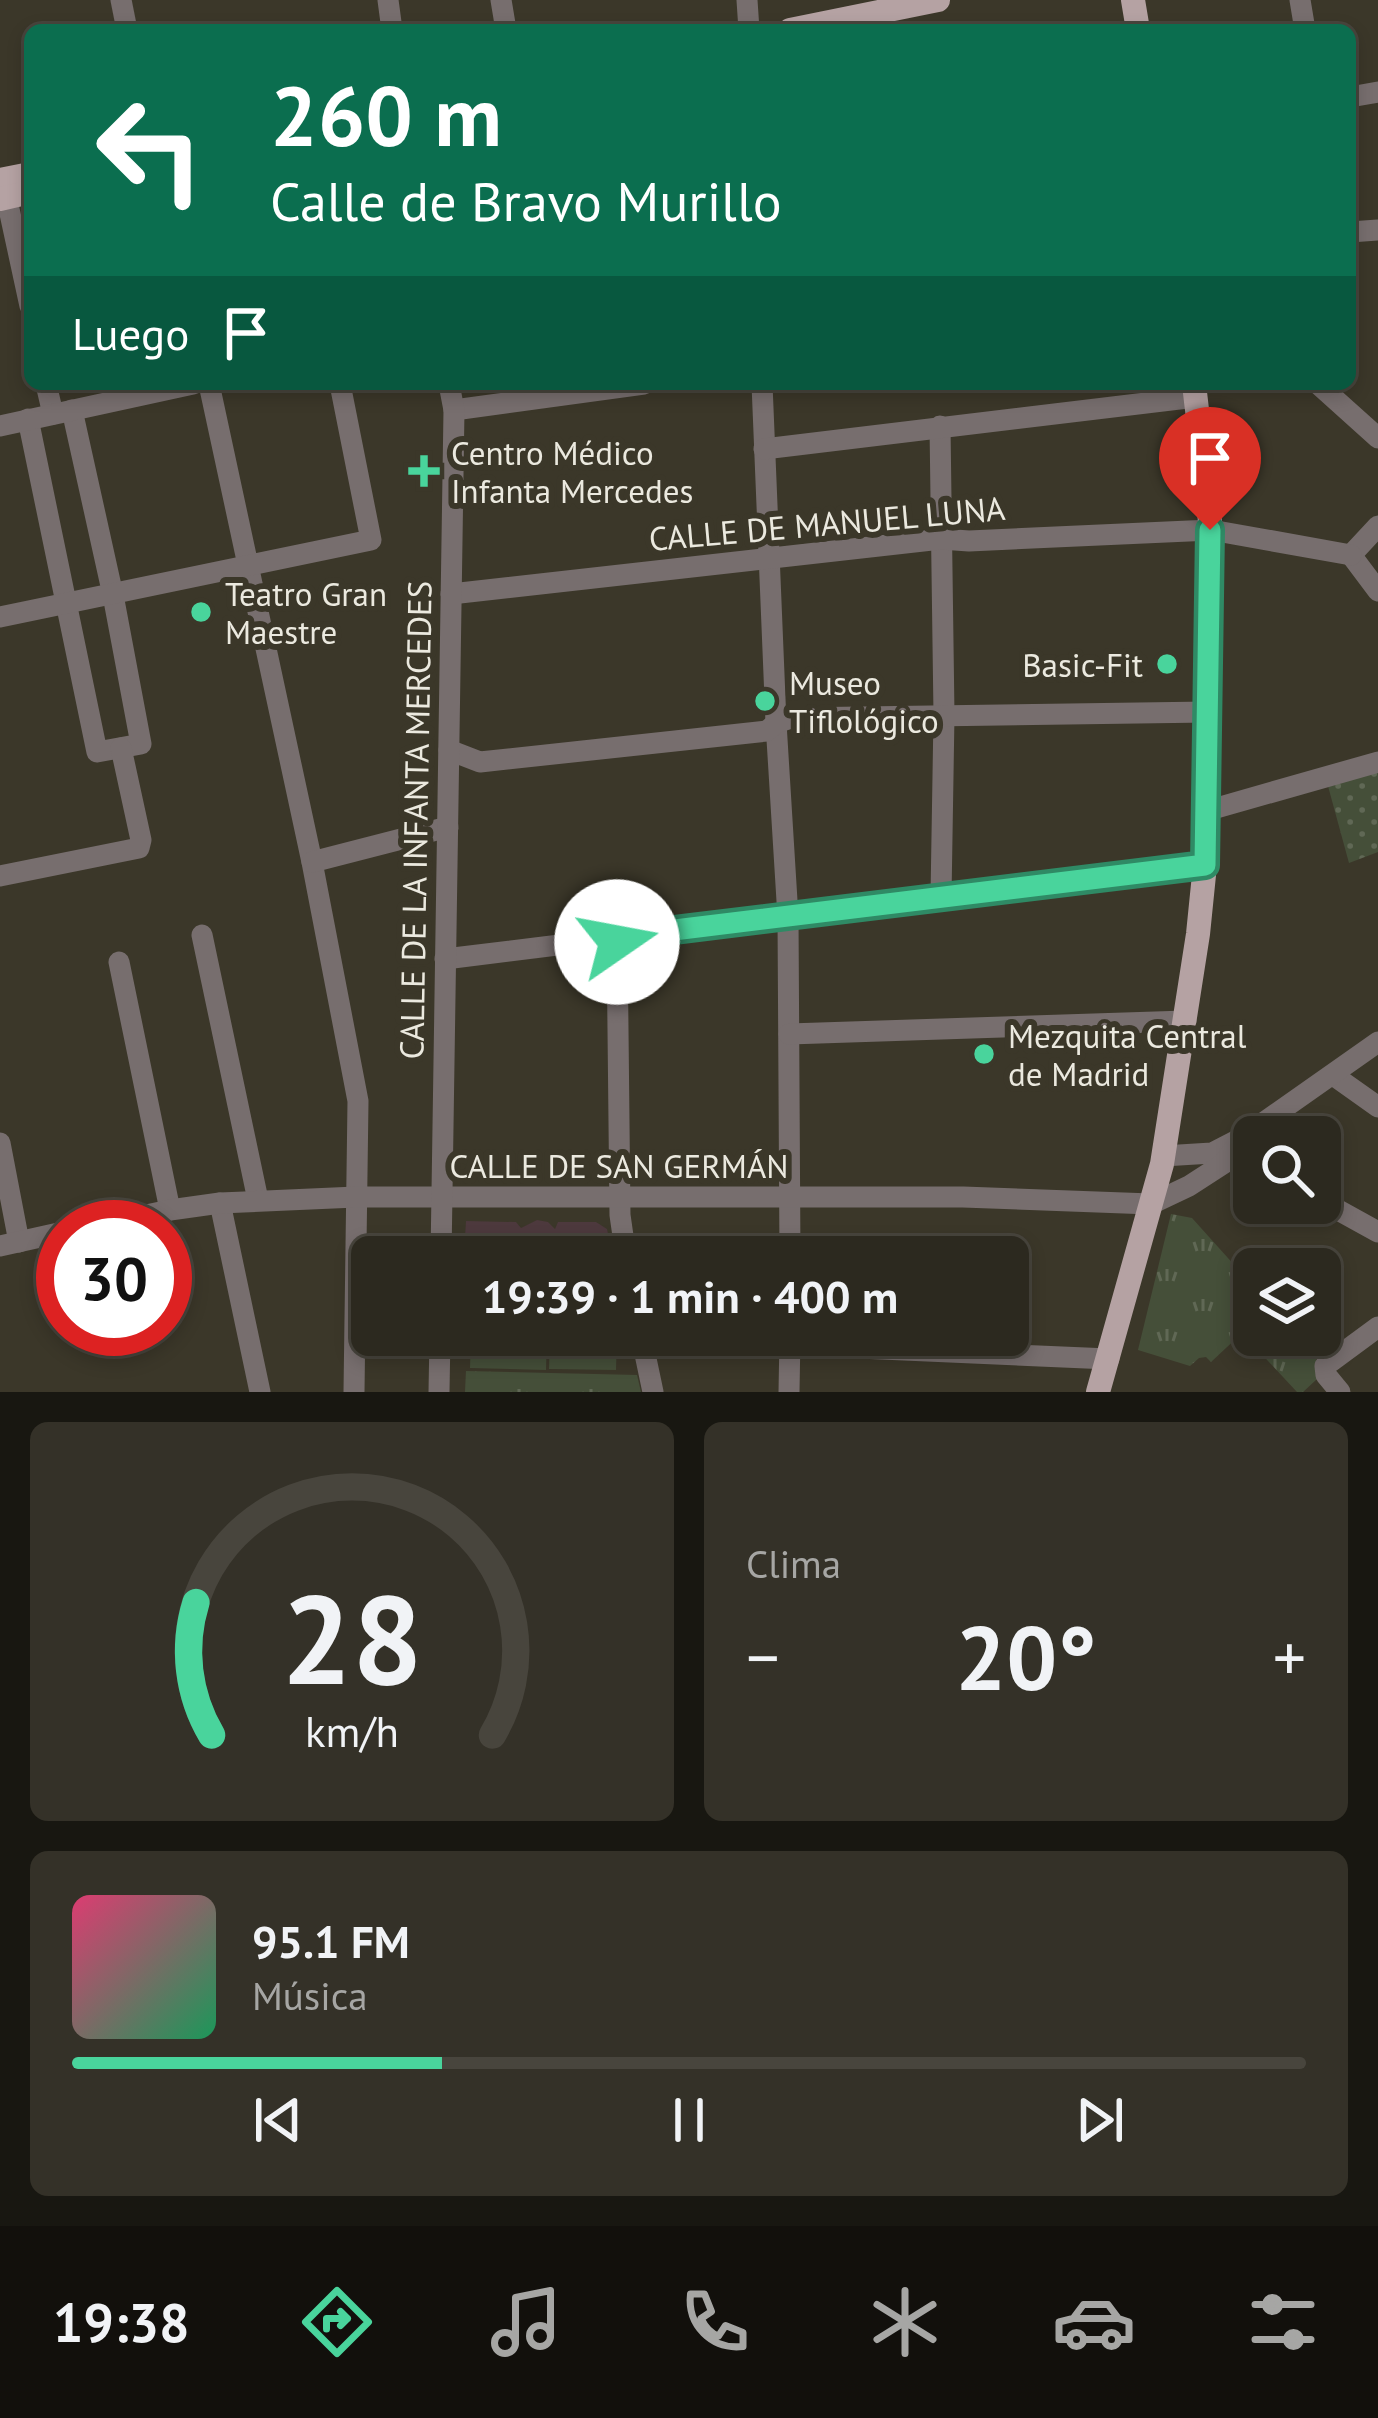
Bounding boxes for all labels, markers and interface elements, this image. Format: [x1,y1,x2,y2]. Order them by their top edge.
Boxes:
text: 260 m [270,60,502,169]
icon: left [72,72,228,228]
text: Calle de Bravo Murillo [270,166,782,236]
icon: arrive [213,300,279,366]
text: Luego [72,304,189,362]
pin [1159,407,1261,530]
icon: arrive [1177,425,1243,491]
place label: Centro Médico Infanta Mercedes [451,431,693,512]
marker: Centro Médico Infanta Mercedes [408,455,440,487]
street label: CALLE DE MANUEL LUNA [647,486,1008,560]
place label: Teatro Gran Maestre [225,572,387,653]
street label: CALLE DE LA INFANTA MERCEDES [389,580,441,1060]
marker: Teatro Gran Maestre [188,599,214,625]
place label: Basic-Fit [1022,643,1143,686]
marker: Basic-Fit [1154,651,1180,677]
place label: Museo Tiflológico [789,661,939,742]
marker: Museo Tiflológico [752,688,778,714]
position arrow [554,879,680,1005]
place label: Mezquita Central de Madrid [1008,1014,1247,1095]
marker: Mezquita Central de Madrid [971,1041,997,1067]
map controls [1233,1116,1341,1356]
button: search [1233,1116,1341,1224]
street label: CALLE DE SAN GERMÁN [450,1144,788,1187]
speed limit sign: 30 [36,1200,192,1356]
button: layers [1233,1248,1341,1356]
text: 19:39 · 1 min · 400 m [482,1267,898,1325]
text: Clima [746,1538,841,1589]
text: 28 [281,1557,423,1718]
text: 20° [955,1598,1097,1715]
text: − [746,1614,779,1699]
text: + [1273,1614,1306,1699]
text: km/h [305,1702,399,1758]
text: 95.1 FM [252,1912,410,1970]
text: Música [252,1970,368,2021]
icon: previous [245,2087,311,2153]
icon: pause [656,2087,722,2153]
icon: next [1067,2087,1133,2153]
icon: directions [295,2280,379,2364]
icon: music [484,2280,568,2364]
icon: phone [673,2280,757,2364]
icon: climate [863,2280,947,2364]
icon: car [1052,2280,1136,2364]
icon: filters [1241,2280,1325,2364]
text: 19:38 [53,2287,190,2357]

